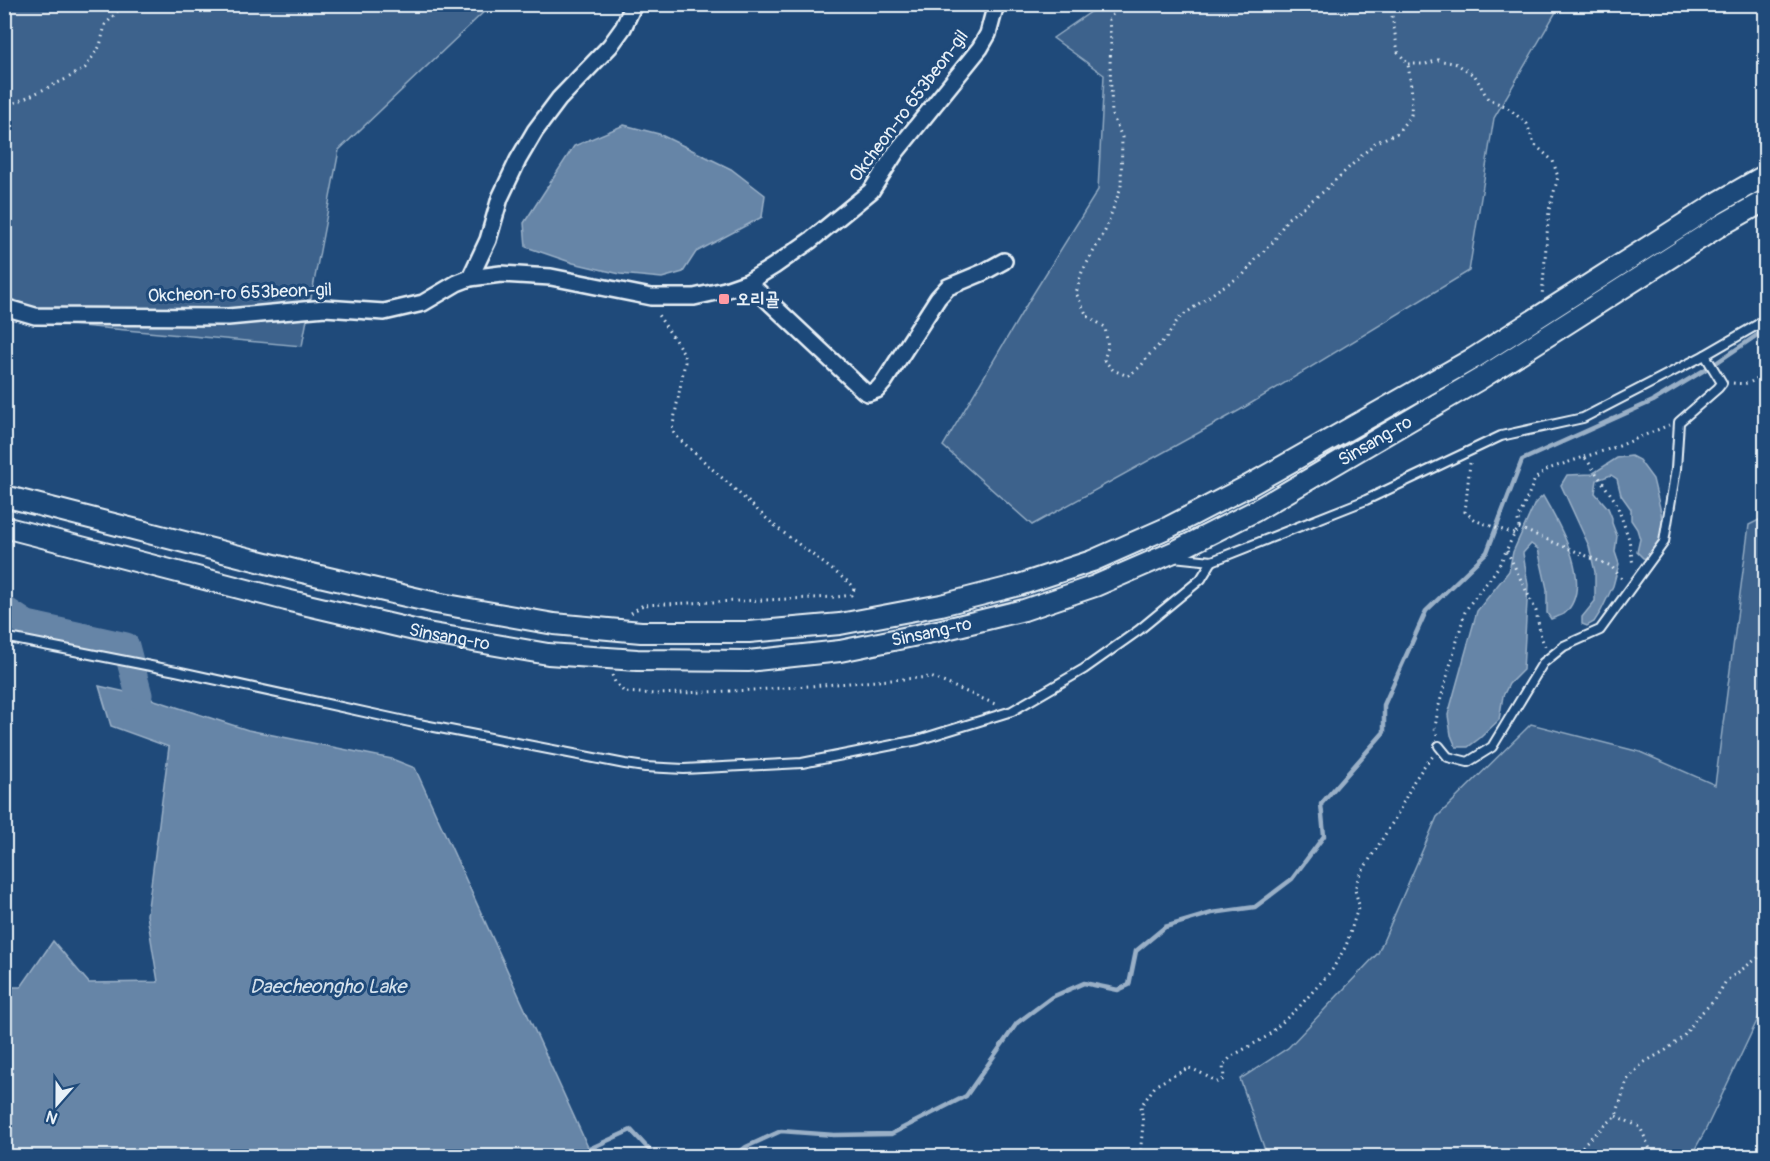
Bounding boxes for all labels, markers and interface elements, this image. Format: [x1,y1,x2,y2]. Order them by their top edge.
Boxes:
street label: Okcheon-ro 653beon-gil [844,26,974,186]
street label: Okcheon-ro 653beon-gil [148,278,332,308]
place label: 오리골 [736,288,780,311]
marker: 오리골 [717,292,731,306]
street label: Sinsang-ro [1334,410,1416,471]
street label: Sinsang-ro [889,612,974,652]
street label: Sinsang-ro [407,618,492,655]
water label: Daecheongho Lake [250,974,408,999]
north arrow [27,1074,87,1134]
text: N [43,1106,61,1128]

